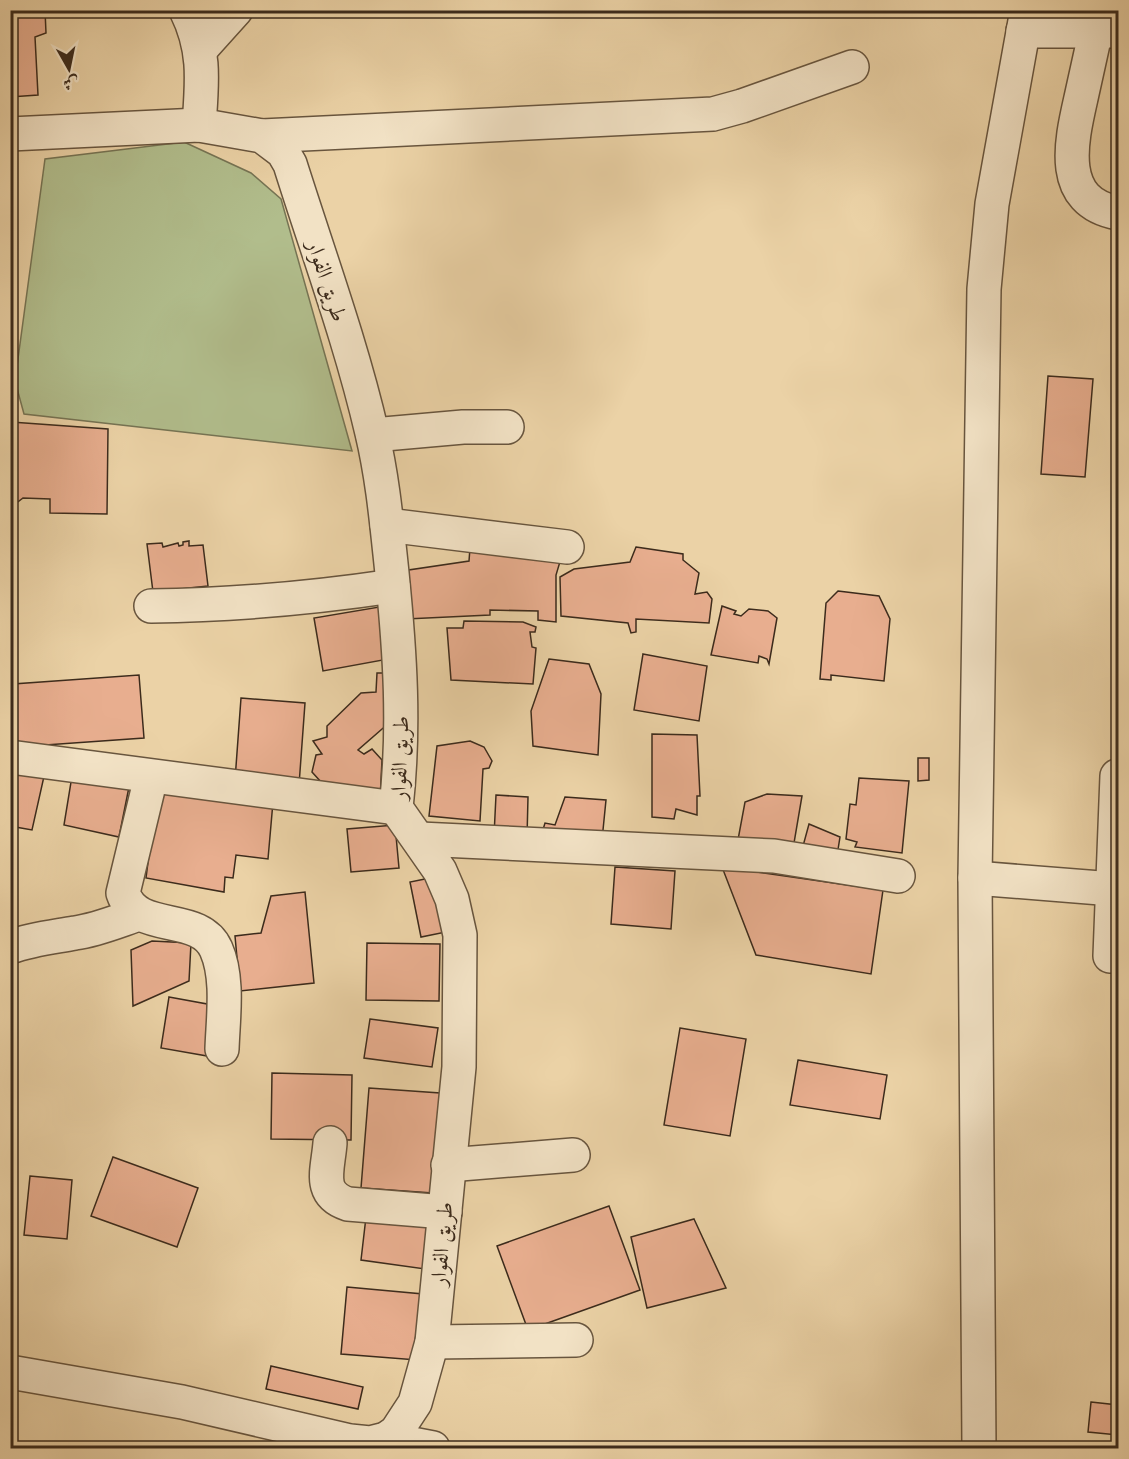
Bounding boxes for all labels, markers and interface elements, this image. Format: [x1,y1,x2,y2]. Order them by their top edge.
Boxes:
north arrow [39,39,99,99]
text: ش [62,71,81,95]
street label: طريق الفوار [299,234,354,326]
street label: طريق الفوار [383,715,416,803]
street label: طريق الفوار [423,1201,461,1289]

